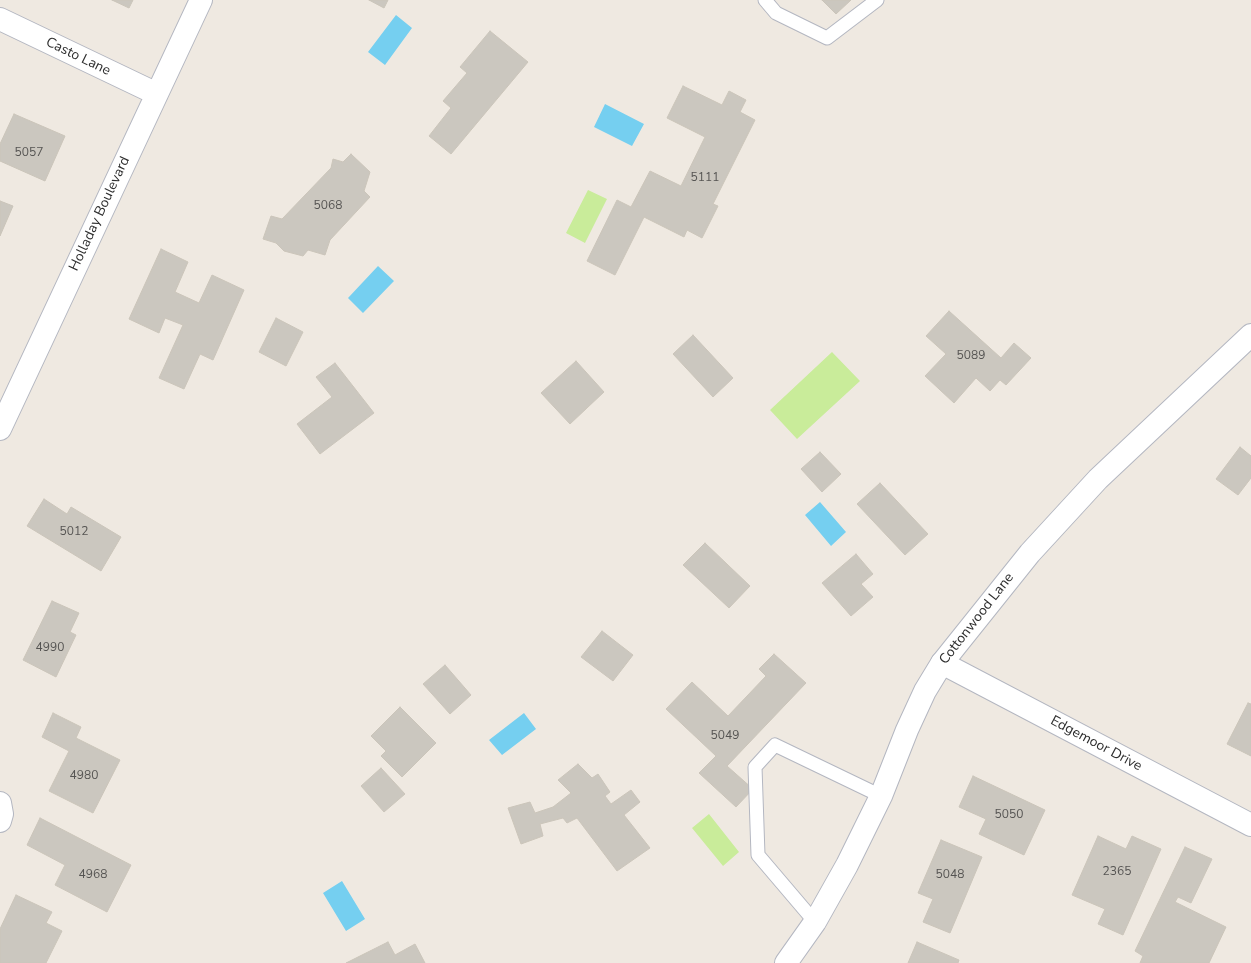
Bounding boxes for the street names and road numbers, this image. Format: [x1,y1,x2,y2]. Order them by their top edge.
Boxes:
street label: Casto Lane [43,34,113,80]
street label: Holladay Boulevard [66,154,134,274]
street label: Cottonwood Lane [936,570,1018,668]
street label: Edgemoor Drive [1047,713,1145,775]

